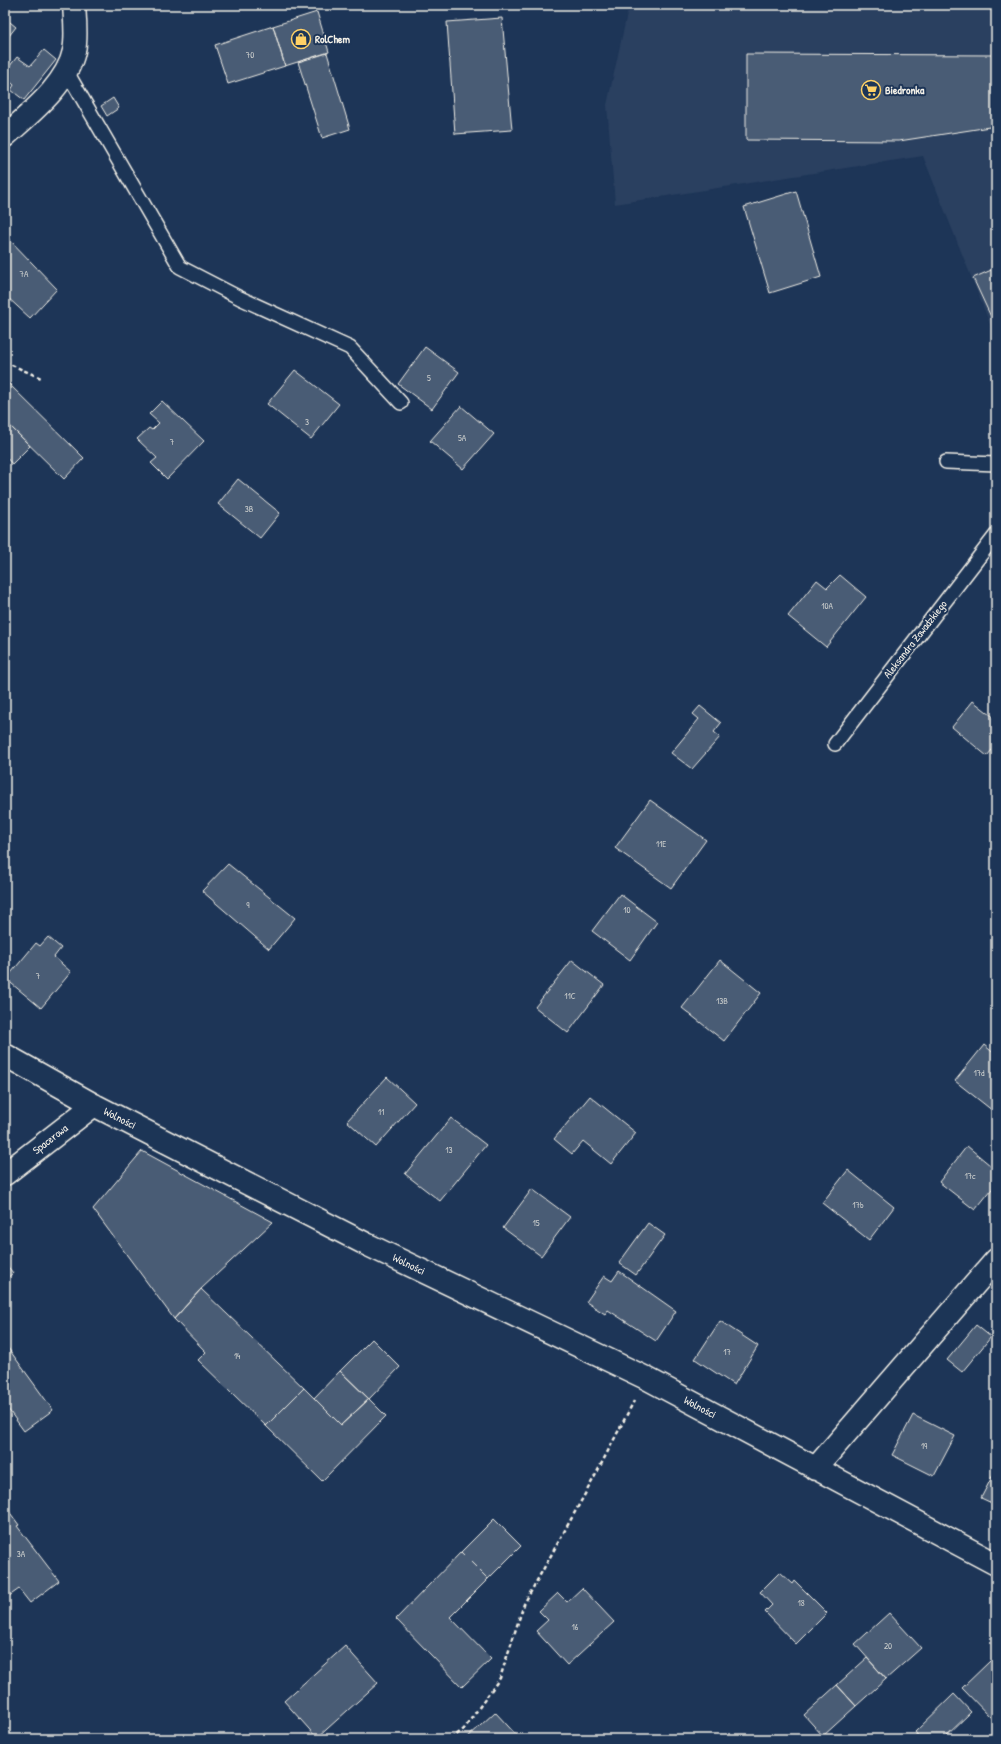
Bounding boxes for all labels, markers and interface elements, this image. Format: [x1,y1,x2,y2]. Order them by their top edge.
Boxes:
shop icon: RolChem [290,28,312,50]
place label: RolChem [315,32,350,46]
house number: 70 [246,49,254,61]
supermarket icon: Biedronka [860,79,882,101]
place label: Biedronka [885,83,925,97]
house number: 7A [20,268,29,280]
house number: 5 [427,372,431,384]
house number: 3 [305,416,309,428]
house number: 5A [458,432,467,444]
house number: 7 [170,436,175,448]
house number: 3B [245,503,254,515]
street label: Aleksandra Zawadzkiego [880,597,950,681]
house number: 10A [821,600,833,612]
house number: 11E [656,838,666,850]
house number: 9 [246,899,250,911]
house number: 10 [623,904,631,916]
house number: 7 [36,970,41,982]
house number: 11C [564,990,576,1002]
house number: 13B [716,995,728,1007]
house number: 17d [973,1067,985,1079]
street label: Wolności [101,1104,139,1132]
house number: 11 [378,1106,384,1118]
street label: Spacerowa [30,1121,71,1157]
house number: 13 [445,1144,453,1156]
house number: 17c [964,1170,976,1182]
house number: 17b [852,1199,864,1211]
house number: 15 [532,1217,540,1229]
street label: Wolności [390,1250,428,1278]
house number: 17 [723,1346,731,1358]
house number: 14 [234,1350,241,1362]
street label: Wolności [681,1393,719,1421]
house number: 19 [921,1440,928,1452]
house number: 3A [17,1548,26,1560]
house number: 18 [797,1597,805,1609]
house number: 16 [572,1621,579,1633]
house number: 20 [884,1640,892,1652]

